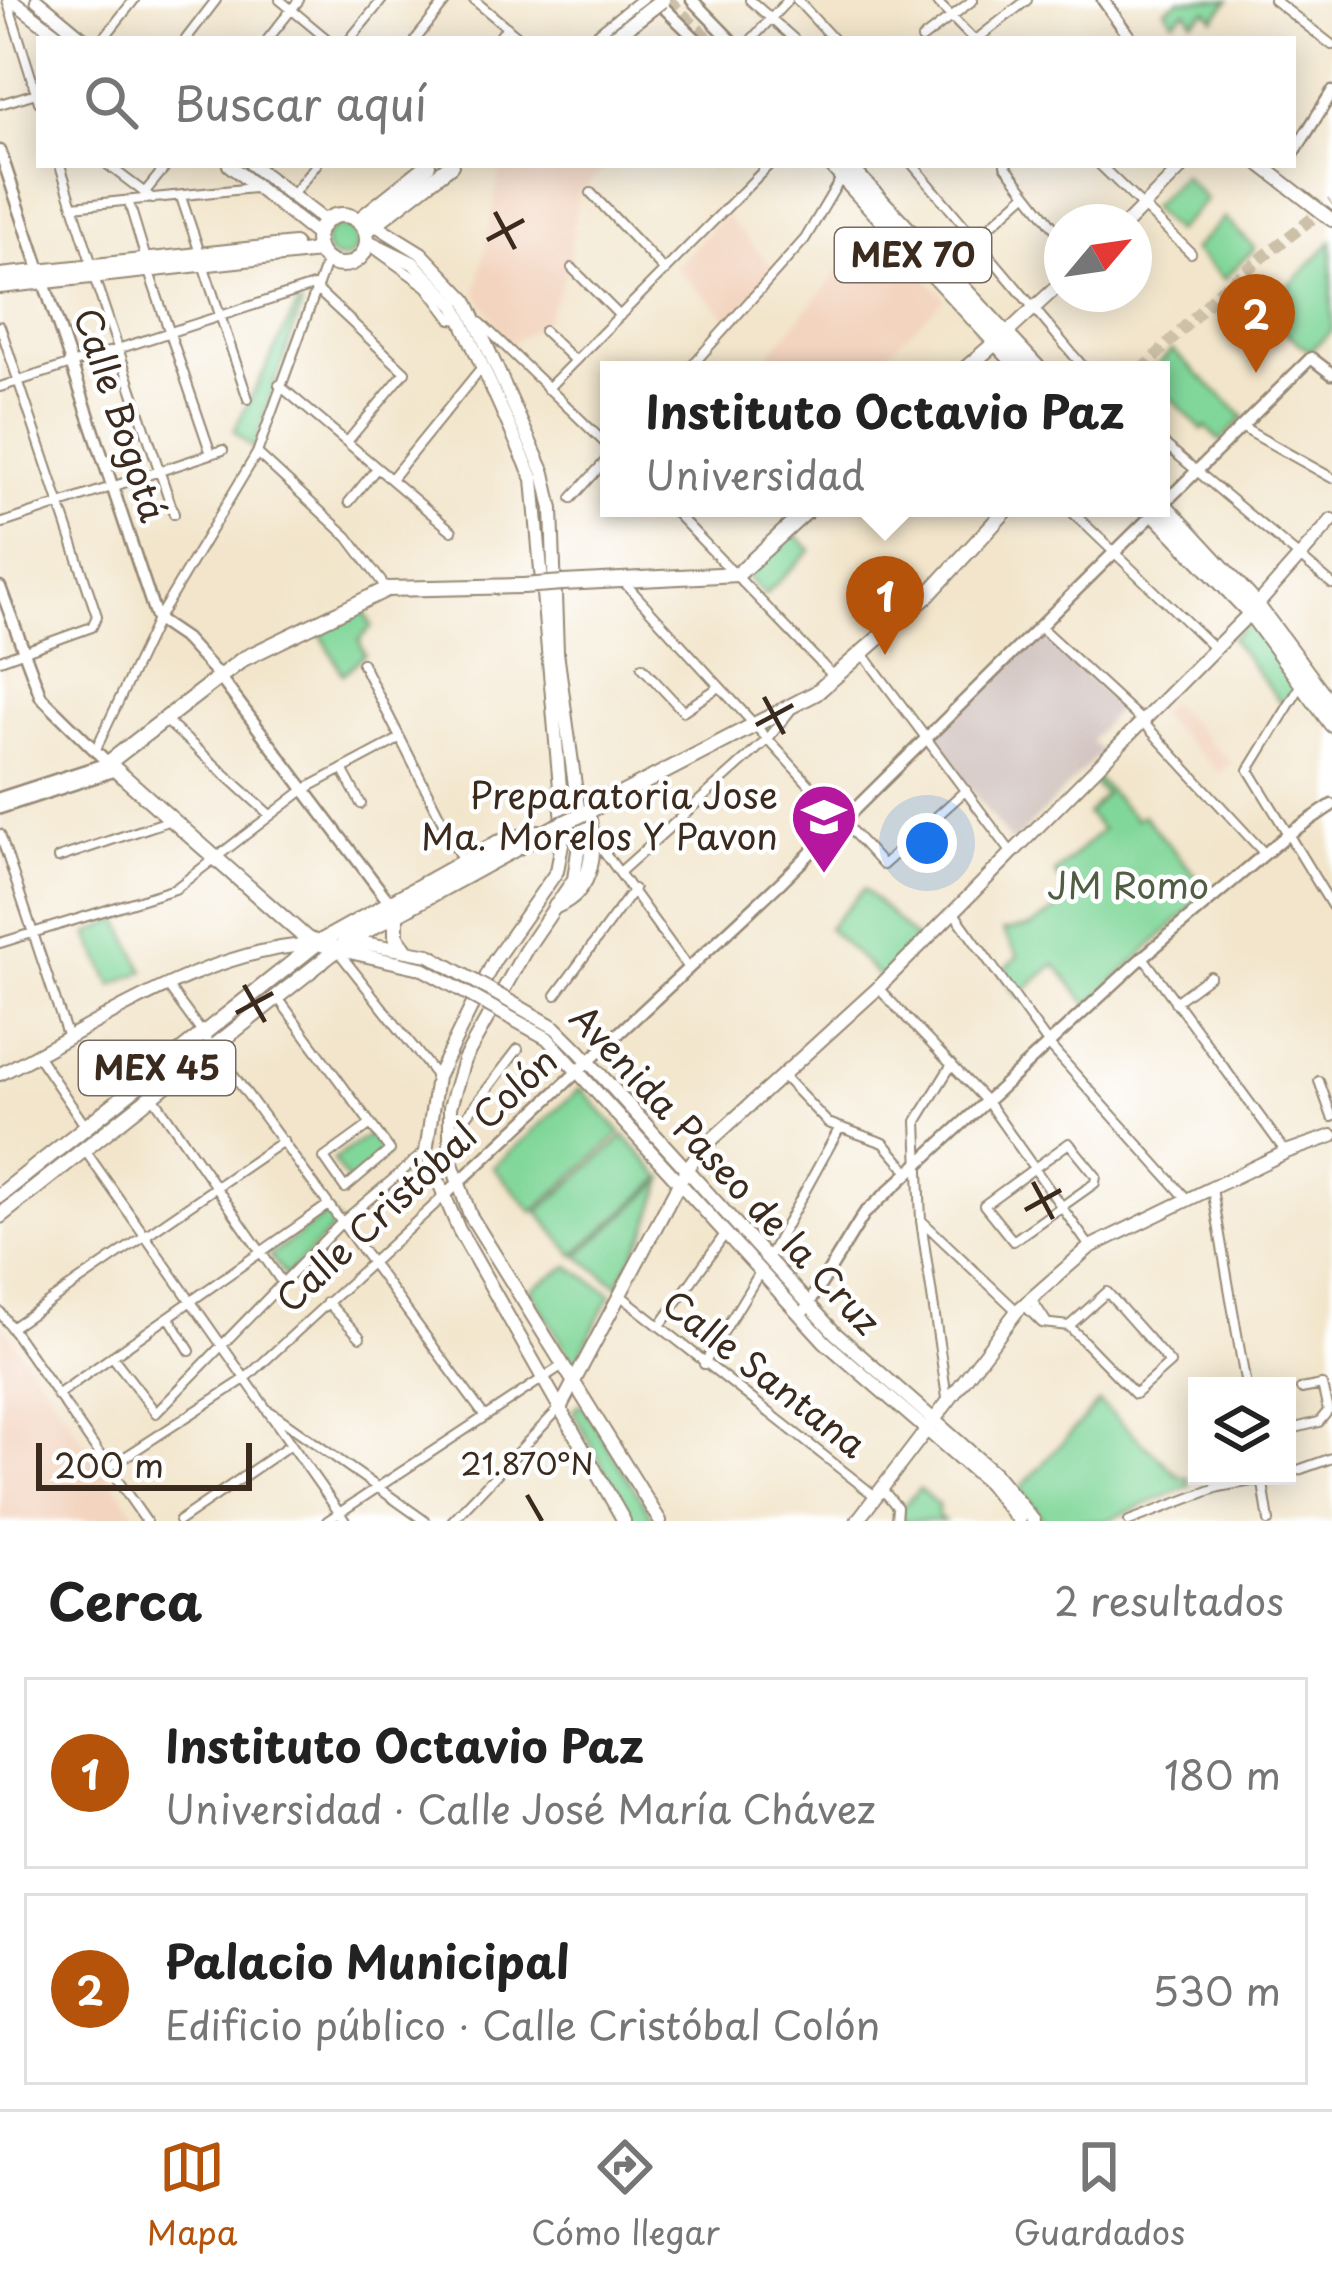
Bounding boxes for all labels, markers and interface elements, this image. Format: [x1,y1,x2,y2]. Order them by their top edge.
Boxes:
search box [36,36,1296,168]
text: Buscar aquí [174,68,427,136]
icon: search [78,69,144,135]
north arrow [1044,204,1152,312]
road number: MEX 70 [835,228,991,282]
pin: 2 [1217,274,1295,373]
street label: Calle Bogotá [62,301,182,529]
popup [600,361,1170,517]
text: Instituto Octavio Paz [645,376,1125,444]
text: Universidad [645,444,865,503]
pin: 1 [846,556,924,655]
place label: Preparatoria Jose Ma. Morelos Y Pavon [421,767,778,862]
school or university icon: Preparatoria Jose Ma. Morelos Y Pavon [789,782,859,876]
your location [897,813,957,873]
park label: JM Romo [1047,857,1209,911]
street label: Avenida Paseo de la Cruz [558,991,894,1346]
street label: Calle Cristóbal Colón [263,1033,569,1324]
road number: MEX 45 [79,1041,235,1095]
street label: Calle Santana [652,1275,879,1470]
map controls [1188,1377,1296,1485]
button: layers [1188,1377,1296,1485]
scale bar [36,1437,252,1490]
text: 200 m [54,1439,164,1489]
text: 21.870°N [460,1440,594,1485]
text: Cerca [48,1561,202,1638]
text: 2 resultados [1054,1570,1284,1629]
text: Instituto Octavio Paz [165,1710,644,1778]
text: 1 [81,1744,99,1803]
text: 180 m [1164,1744,1281,1803]
text: Universidad · Calle José María Chávez [165,1778,875,1837]
text: Palacio Municipal [165,1926,570,1994]
text: 2 [76,1960,104,2019]
text: 530 m [1152,1960,1281,2019]
text: Edificio público · Calle Cristóbal Colón [165,1994,880,2053]
tab: Mapa [147,2134,238,2256]
tab: Cómo llegar [531,2134,720,2256]
tab: Guardados [1013,2134,1185,2256]

